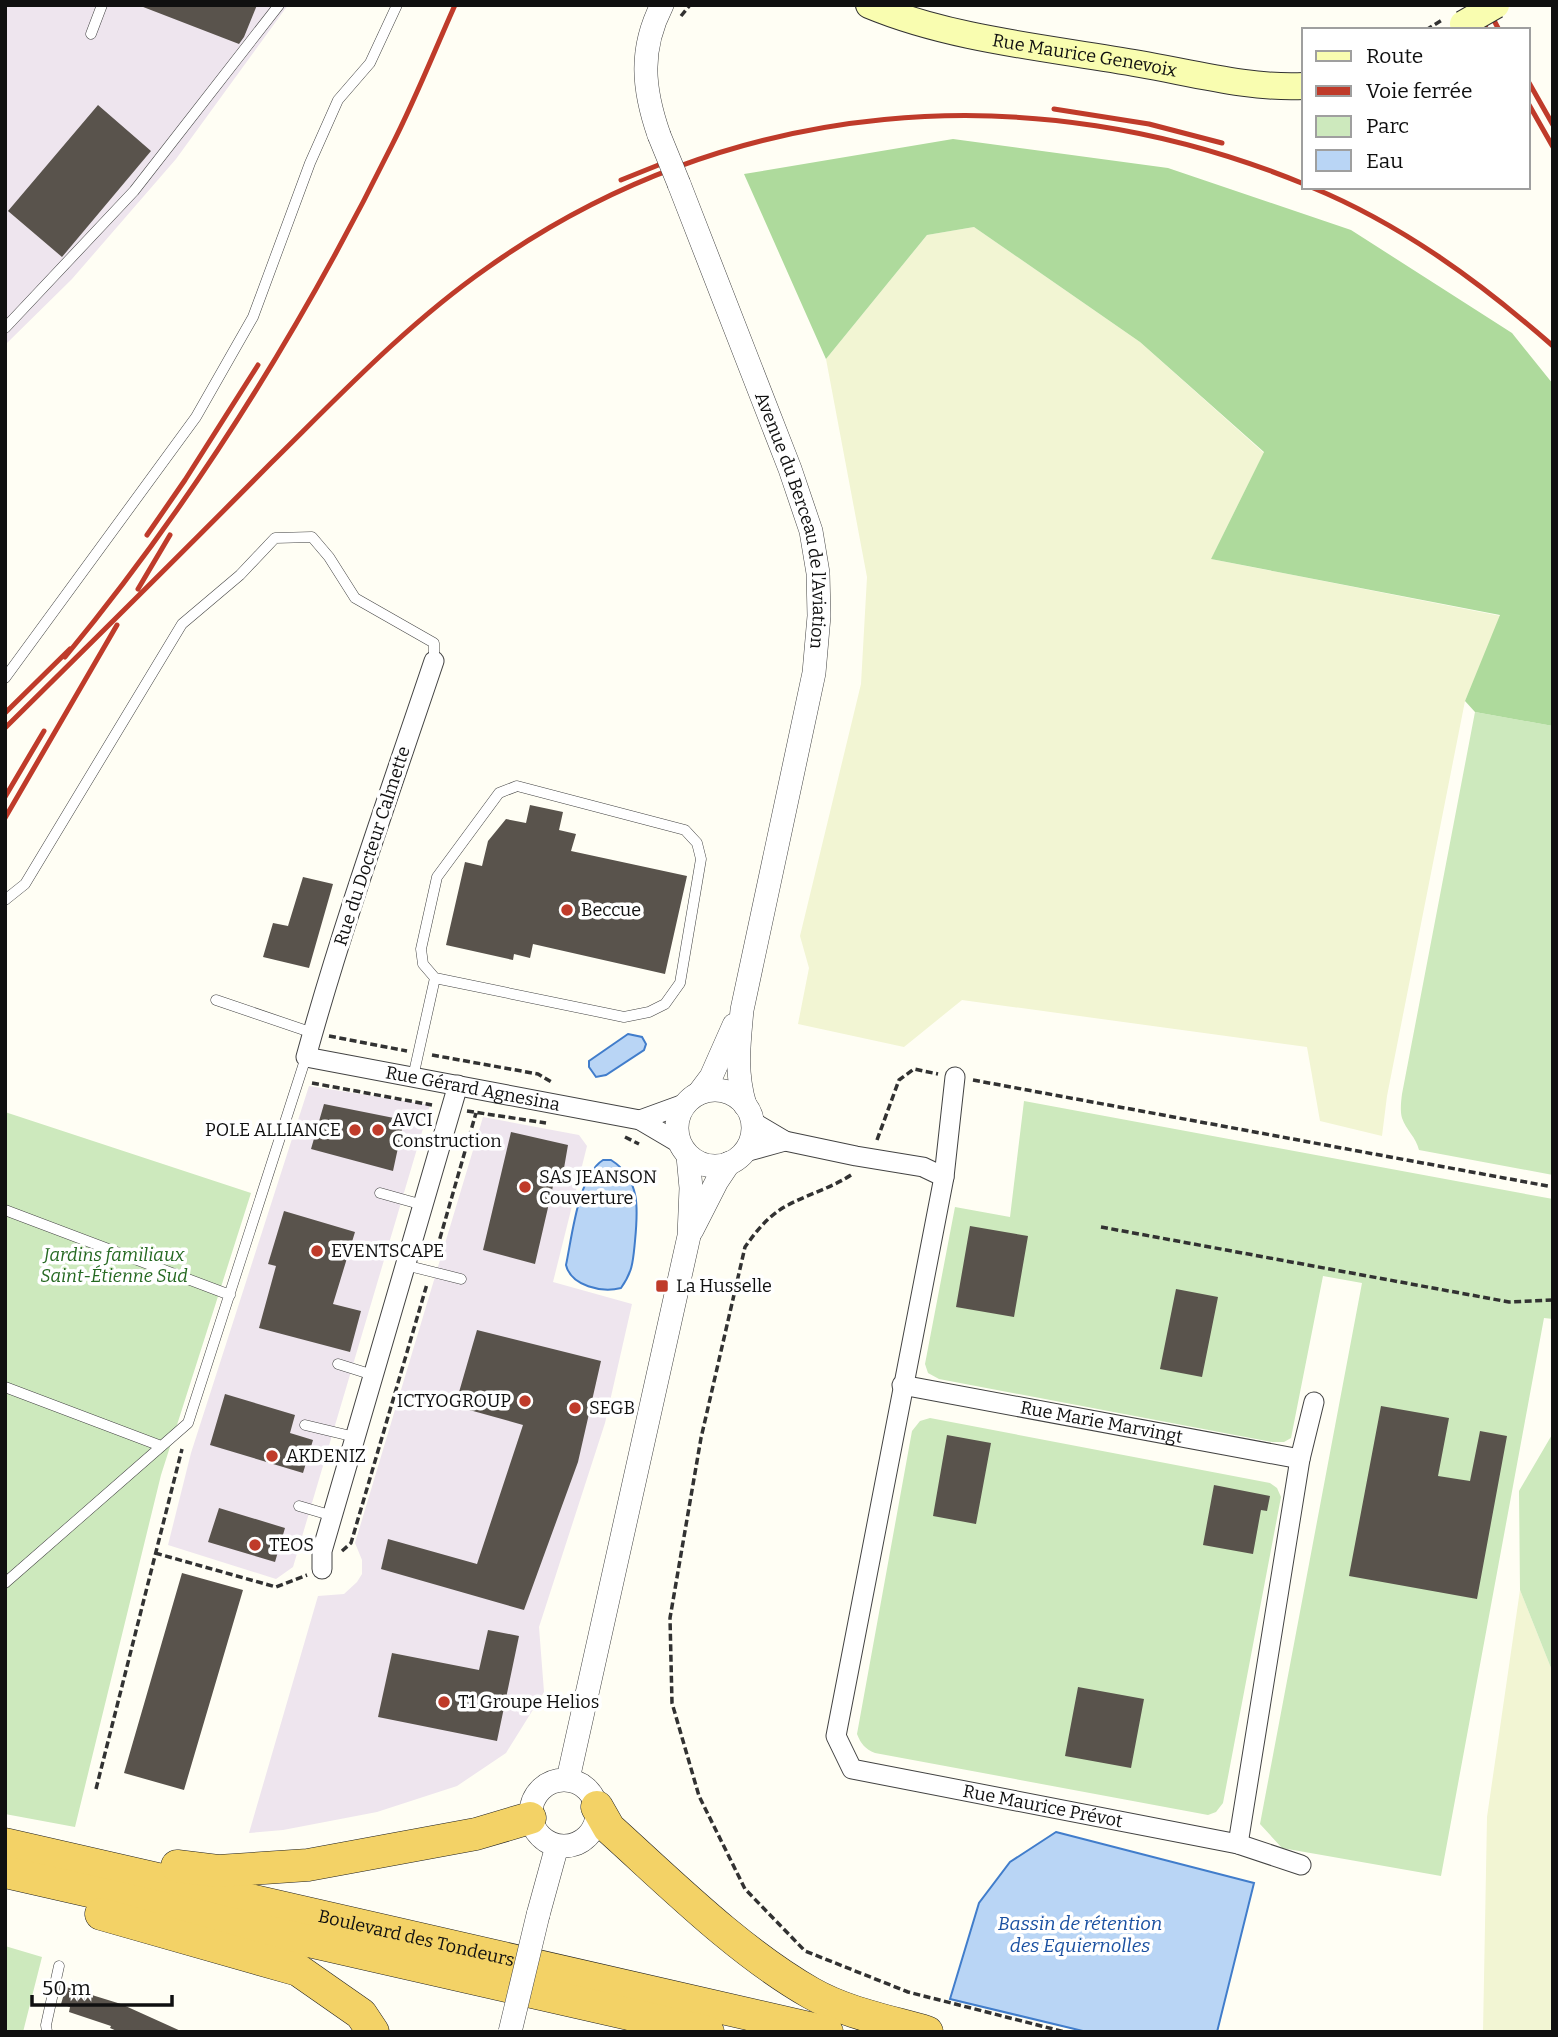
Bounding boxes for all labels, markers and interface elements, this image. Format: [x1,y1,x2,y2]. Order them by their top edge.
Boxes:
legend [1302,28,1530,189]
street label: Rue Maurice Genevoix [990,29,1179,82]
text: Route [1366,43,1423,69]
text: Voie ferrée [1366,78,1472,104]
text: Parc [1366,113,1409,139]
text: Eau [1366,148,1403,174]
street label: Avenue du Berceau de l'Aviation [750,389,830,651]
street label: Rue du Docteur Calmette [329,743,415,949]
place label: Beccue [581,899,641,921]
marker: Beccue [559,902,575,918]
street label: Rue Gérard Agnesina [384,1061,562,1116]
place label: AVCI Construction [392,1109,502,1152]
place label: POLE ALLIANCE [205,1119,341,1141]
marker: POLE ALLIANCE [347,1122,363,1138]
marker: AVCI Construction [370,1122,386,1138]
place label: SAS JEANSON Couverture [539,1166,657,1209]
marker: SAS JEANSON Couverture [517,1179,533,1195]
place label: EVENTSCAPE [331,1240,444,1262]
marker: EVENTSCAPE [309,1243,325,1259]
park label: Jardins familiaux Saint-Étienne Sud [40,1244,188,1287]
place label: La Husselle [676,1275,772,1297]
marker: La Husselle [654,1278,670,1294]
place label: ICTYOGROUP [397,1390,511,1412]
marker: ICTYOGROUP [517,1393,533,1409]
street label: Rue Marie Marvingt [1019,1396,1185,1448]
place label: SEGB [589,1397,635,1419]
marker: SEGB [567,1400,583,1416]
place label: AKDENIZ [286,1445,366,1467]
marker: AKDENIZ [264,1448,280,1464]
place label: TEOS [269,1534,314,1556]
marker: TEOS [247,1537,263,1553]
place label: T1 Groupe Helios [458,1691,599,1713]
marker: T1 Groupe Helios [436,1694,452,1710]
street label: Rue Maurice Prévot [961,1780,1125,1832]
street label: Boulevard des Tondeurs [316,1905,517,1971]
water label: Bassin de rétention des Equiernolles [998,1912,1162,1957]
scale bar [32,1964,172,2008]
text: 50 m [42,1975,91,2001]

